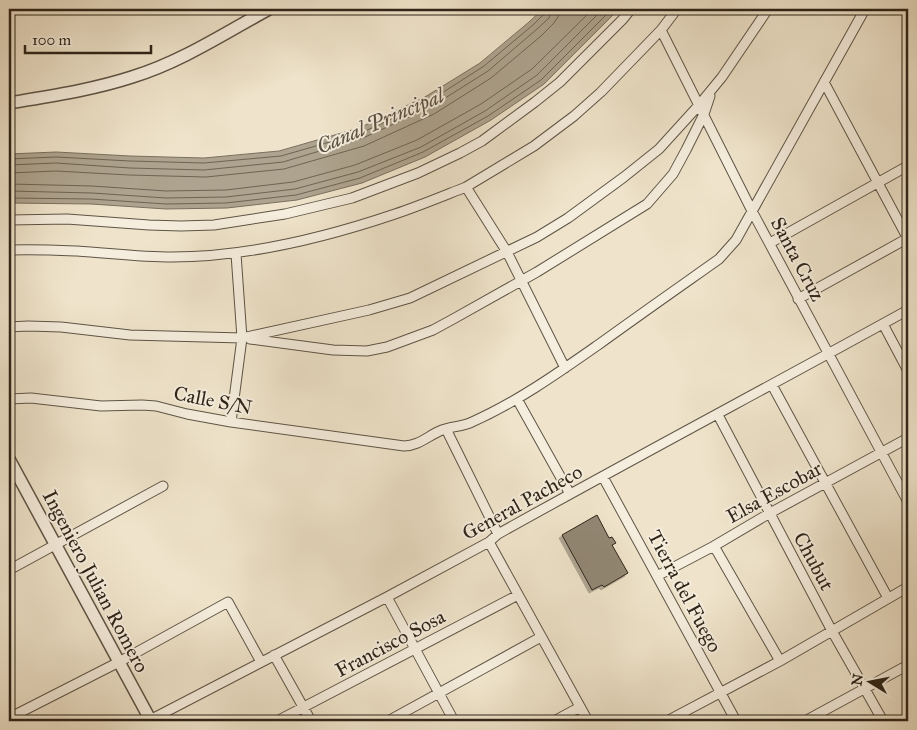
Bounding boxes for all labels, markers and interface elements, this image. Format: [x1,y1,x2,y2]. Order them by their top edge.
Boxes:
scale bar [25,22,151,54]
text: 100 m [32,31,72,49]
water label: Canal Principal [312,82,450,160]
street label: Santa Cruz [766,213,830,305]
street label: Calle S/N [172,381,254,419]
street label: Elsa Escobar [722,456,826,528]
street label: General Pacheco [458,459,586,545]
street label: Ingeniero Julian Romero [37,486,154,677]
street label: Tierra del Fuego [642,526,727,657]
street label: Chubut [789,528,839,594]
street label: Francisco Sosa [331,604,450,682]
north arrow [844,658,894,708]
text: N [848,672,867,687]

